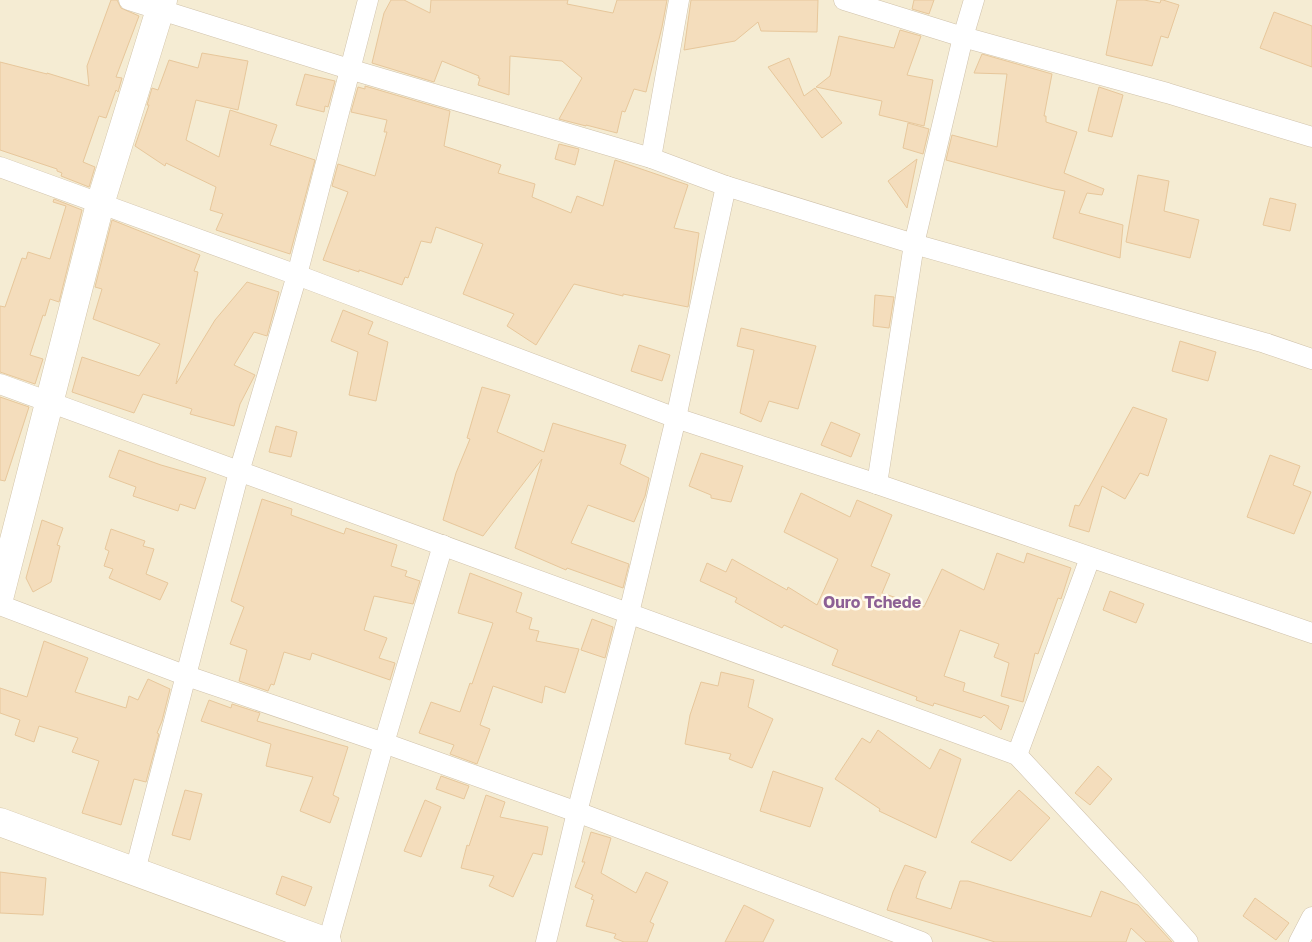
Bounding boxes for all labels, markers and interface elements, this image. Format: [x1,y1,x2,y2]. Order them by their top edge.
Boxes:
district label: Ouro Tchede [823,592,921,612]

